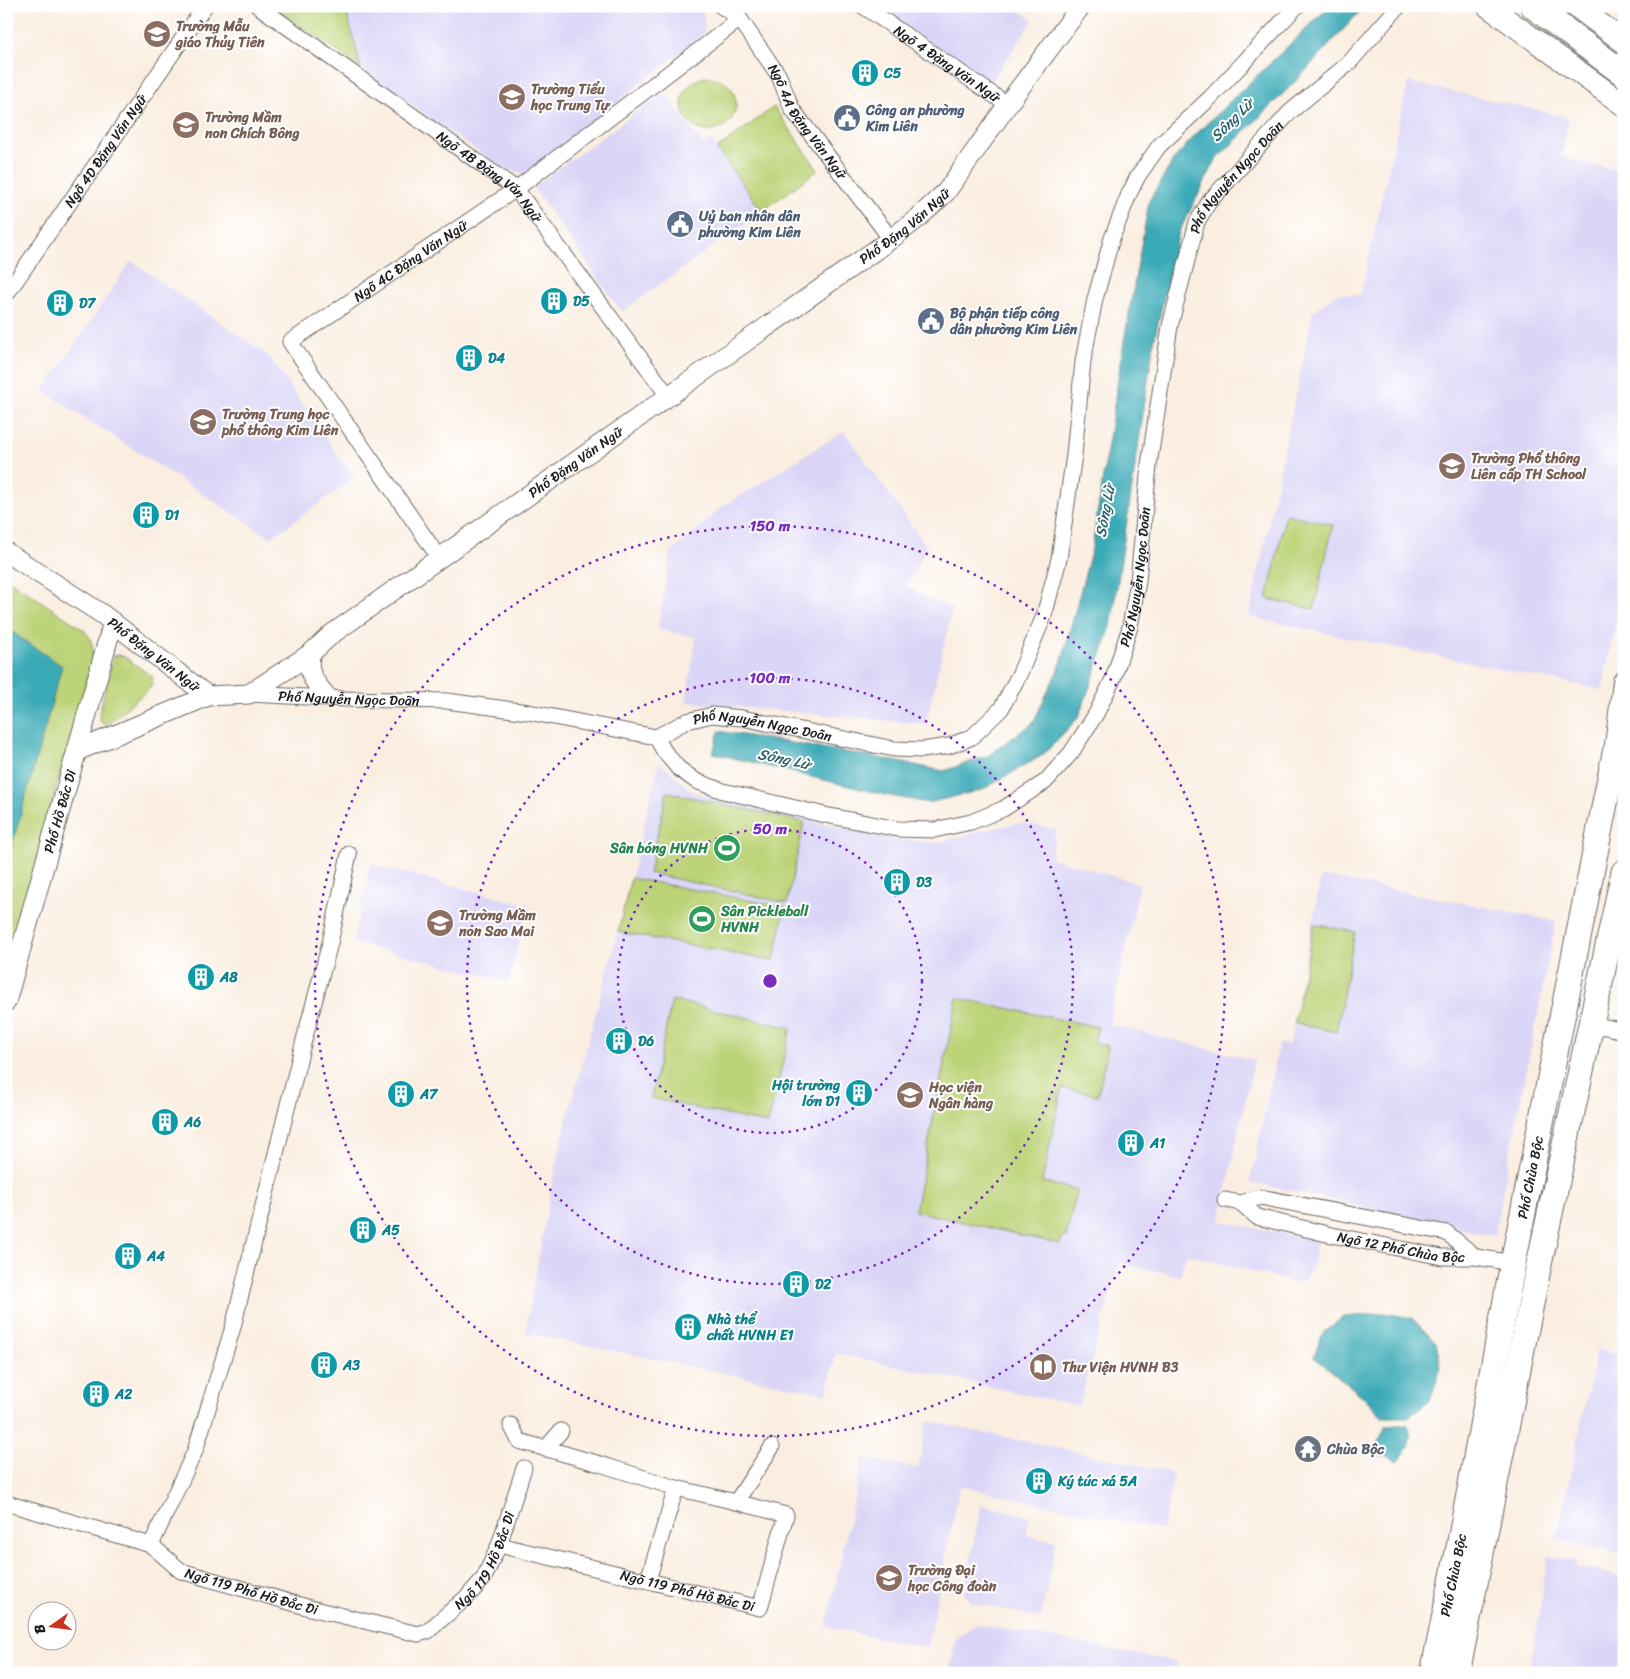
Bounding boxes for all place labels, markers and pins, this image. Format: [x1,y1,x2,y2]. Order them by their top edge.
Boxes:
place label: Trường Mẫu giáo Thủy Tiên [174,14,265,55]
school or university icon: Trường Mẫu giáo Thủy Tiên [142,19,172,49]
building icon: C5 [850,58,880,88]
place label: C5 [883,61,902,86]
place label: Trường Tiểu học Trung Tự [530,77,611,118]
school or university icon: Trường Tiểu học Trung Tự [497,82,527,112]
place label: Công an phường Kim Liên [865,98,966,139]
public building icon: Công an phường Kim Liên [832,103,862,133]
place label: Trường Mầm non Chích Bông [204,105,300,146]
school or university icon: Trường Mầm non Chích Bông [171,110,201,140]
place label: Uỷ ban nhân dân phường Kim Liên [698,204,801,245]
public building icon: Uỷ ban nhân dân phường Kim Liên [665,209,695,239]
building icon: D5 [539,286,569,316]
building icon: D7 [45,288,75,318]
place label: D5 [573,289,590,314]
place label: D7 [79,291,96,316]
place label: Bộ phận tiếp công dân phường Kim Liên [950,301,1078,342]
public building icon: Bộ phận tiếp công dân phường Kim Liên [916,306,946,336]
building icon: D4 [454,343,484,373]
place label: D4 [488,346,505,371]
place label: Trường Trung học phổ thông Kim Liên [221,402,339,443]
school or university icon: Trường Trung học phổ thông Kim Liên [188,407,218,437]
place label: Trường Phổ thông Liên cấp TH School [1471,446,1587,487]
school or university icon: Trường Phổ thông Liên cấp TH School [1437,451,1467,481]
building icon: D1 [131,500,161,530]
place label: D1 [165,503,179,528]
sports icon: Sân bóng HVNH [712,833,742,863]
place label: Sân bóng HVNH [609,836,709,861]
building icon: D3 [882,867,912,897]
place label: D3 [916,870,932,895]
place label: Sân Pickleball HVNH [720,899,809,940]
place label: Trường Mầm non Sao Mai [458,903,536,944]
sports icon: Sân Pickleball HVNH [687,904,717,934]
school or university icon: Trường Mầm non Sao Mai [425,908,455,938]
building icon: A8 [186,962,216,992]
place label: A8 [219,965,238,990]
centre of rings [761,972,779,990]
building icon: D6 [604,1026,634,1056]
place label: D6 [638,1029,654,1054]
place label: Hội trường lớn D1 [771,1073,841,1114]
place label: Học viện Ngân hàng [928,1075,994,1116]
building icon: Hội trường lớn D1 [844,1078,874,1108]
building icon: A7 [386,1079,416,1109]
school or university icon: Học viện Ngân hàng [895,1080,925,1110]
place label: A7 [419,1082,438,1107]
building icon: A6 [150,1107,180,1137]
place label: A6 [183,1110,201,1135]
building icon: A1 [1116,1128,1146,1158]
place label: A1 [1149,1131,1165,1156]
building icon: A5 [348,1215,378,1245]
place label: A5 [381,1218,400,1243]
building icon: A4 [113,1241,143,1271]
place label: A4 [146,1244,165,1269]
building icon: D2 [781,1269,811,1299]
place label: D2 [815,1272,832,1297]
place label: Nhà thể chất HVNH E1 [706,1307,794,1348]
building icon: Nhà thể chất HVNH E1 [673,1312,703,1342]
building icon: A3 [309,1350,339,1380]
library icon: Thư Viện HVNH B3 [1028,1352,1058,1382]
place label: A3 [342,1353,360,1378]
place label: Thư Viện HVNH B3 [1062,1355,1179,1380]
building icon: A2 [81,1379,111,1409]
place label: A2 [114,1382,133,1407]
temple icon: Chùa Bộc [1293,1434,1323,1464]
place label: Chùa Bộc [1326,1437,1385,1462]
building icon: Ký túc xá 5A [1024,1466,1054,1496]
place label: Ký túc xá 5A [1057,1469,1137,1494]
place label: Trường Đại học Công đoàn [907,1558,997,1599]
school or university icon: Trường Đại học Công đoàn [874,1563,904,1593]

